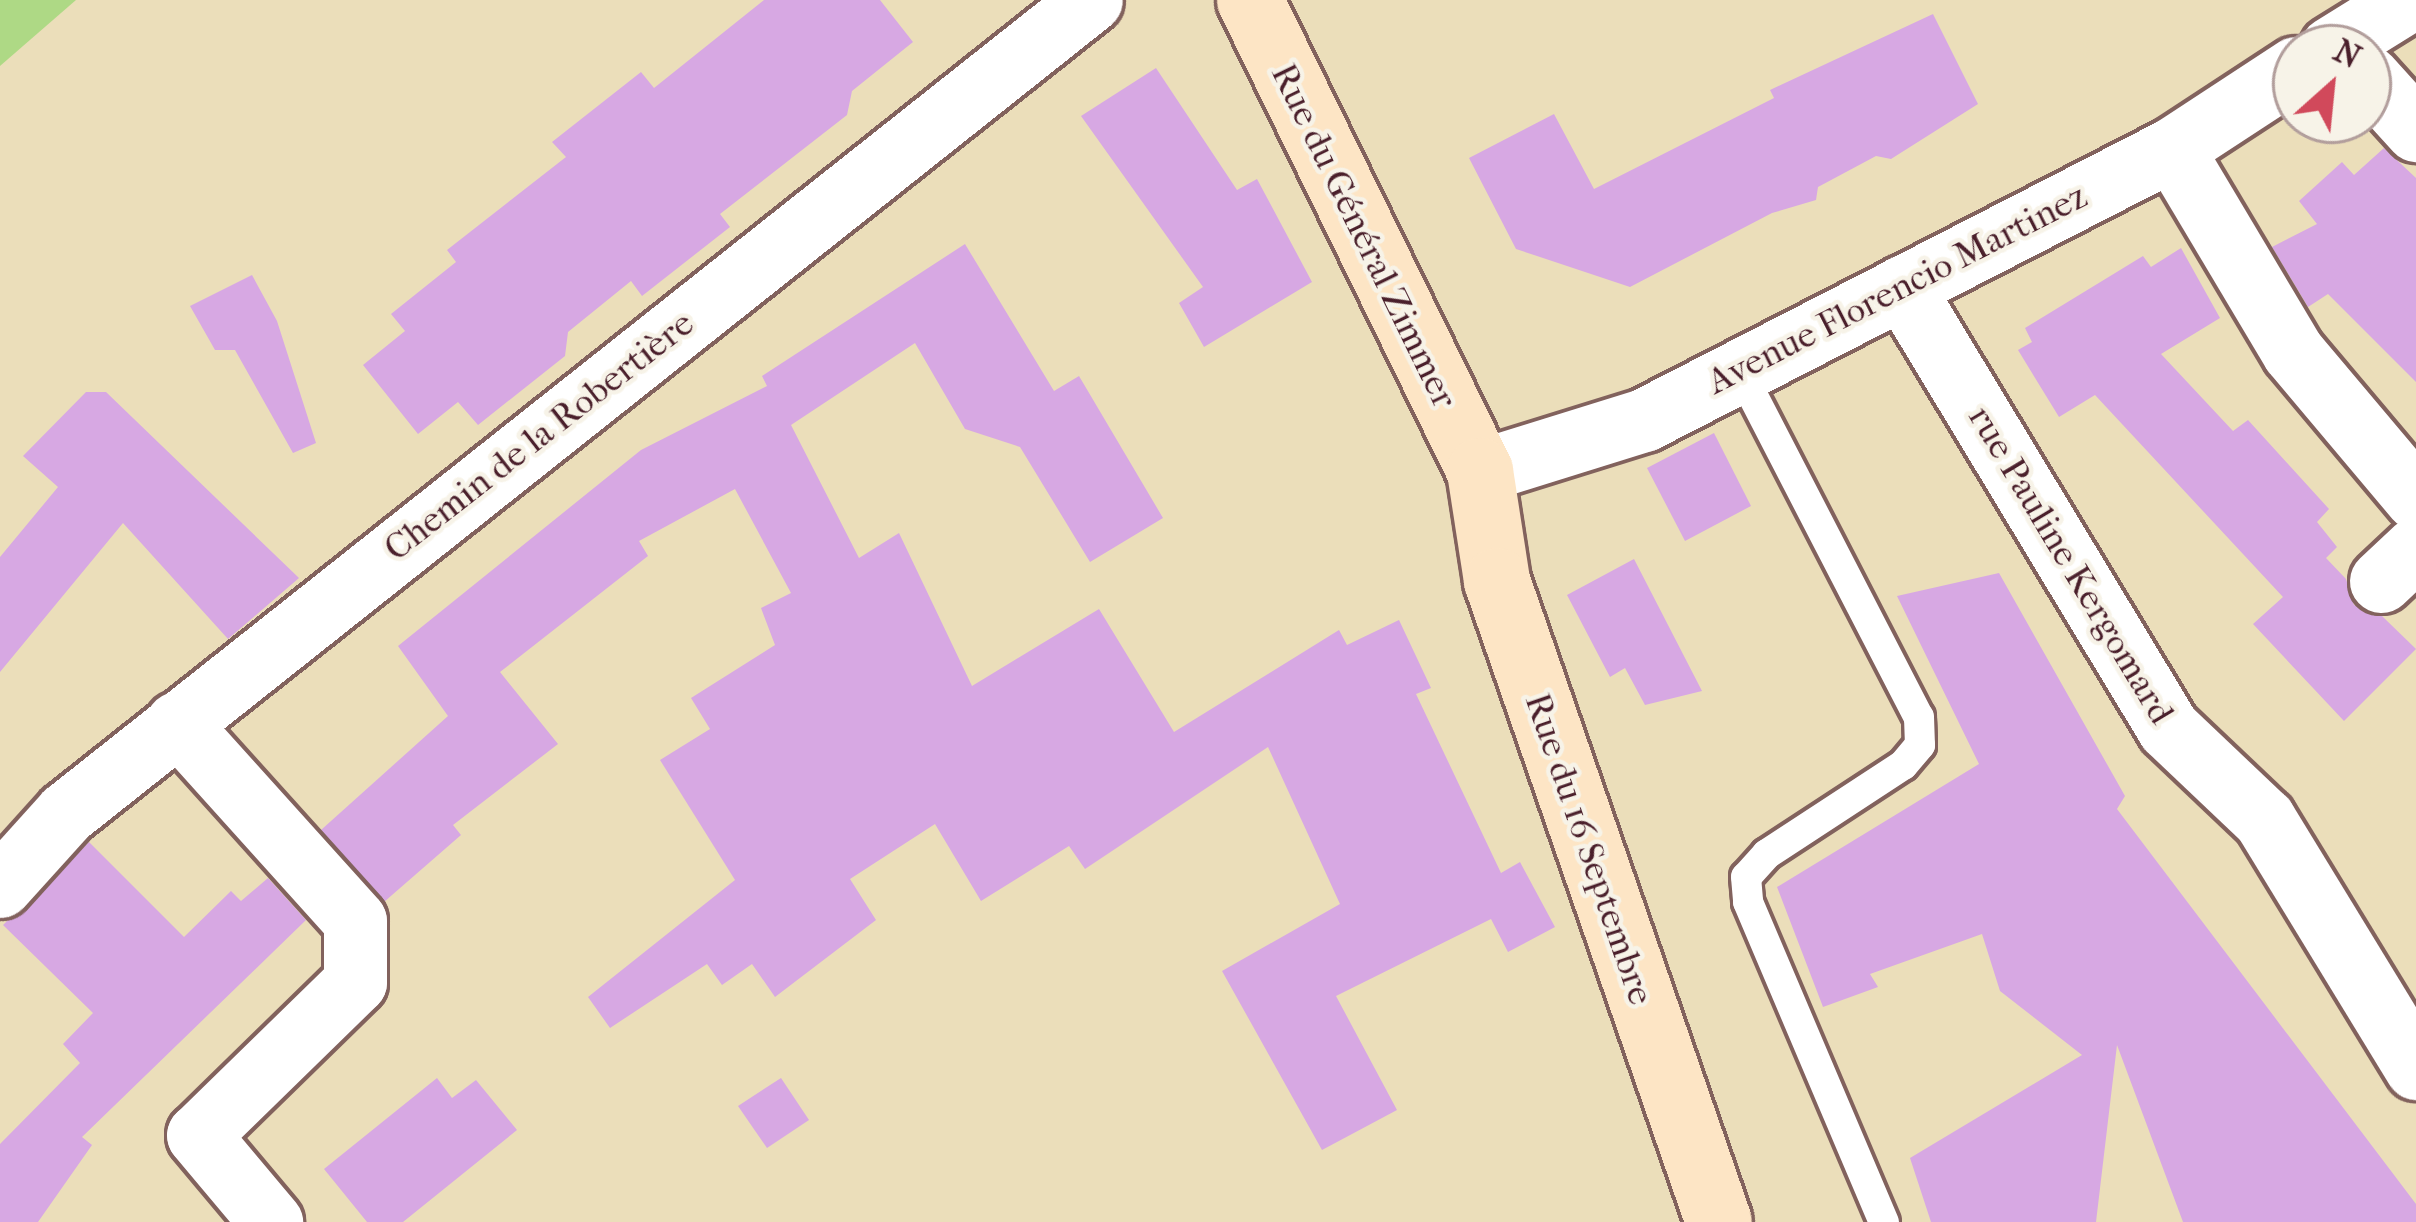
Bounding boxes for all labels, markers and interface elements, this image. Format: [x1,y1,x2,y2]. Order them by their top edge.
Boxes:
north arrow [2272,24,2392,144]
text: N [2327,31,2367,77]
street label: Rue du Général Zimmer [1262,57,1466,415]
street label: Avenue Florencio Martinez [1700,174,2094,404]
street label: Chemin de la Robertière [376,302,702,570]
street label: rue Pauline Kergomard [1959,398,2183,732]
street label: Rue du 16 Septembre [1515,688,1663,1010]

